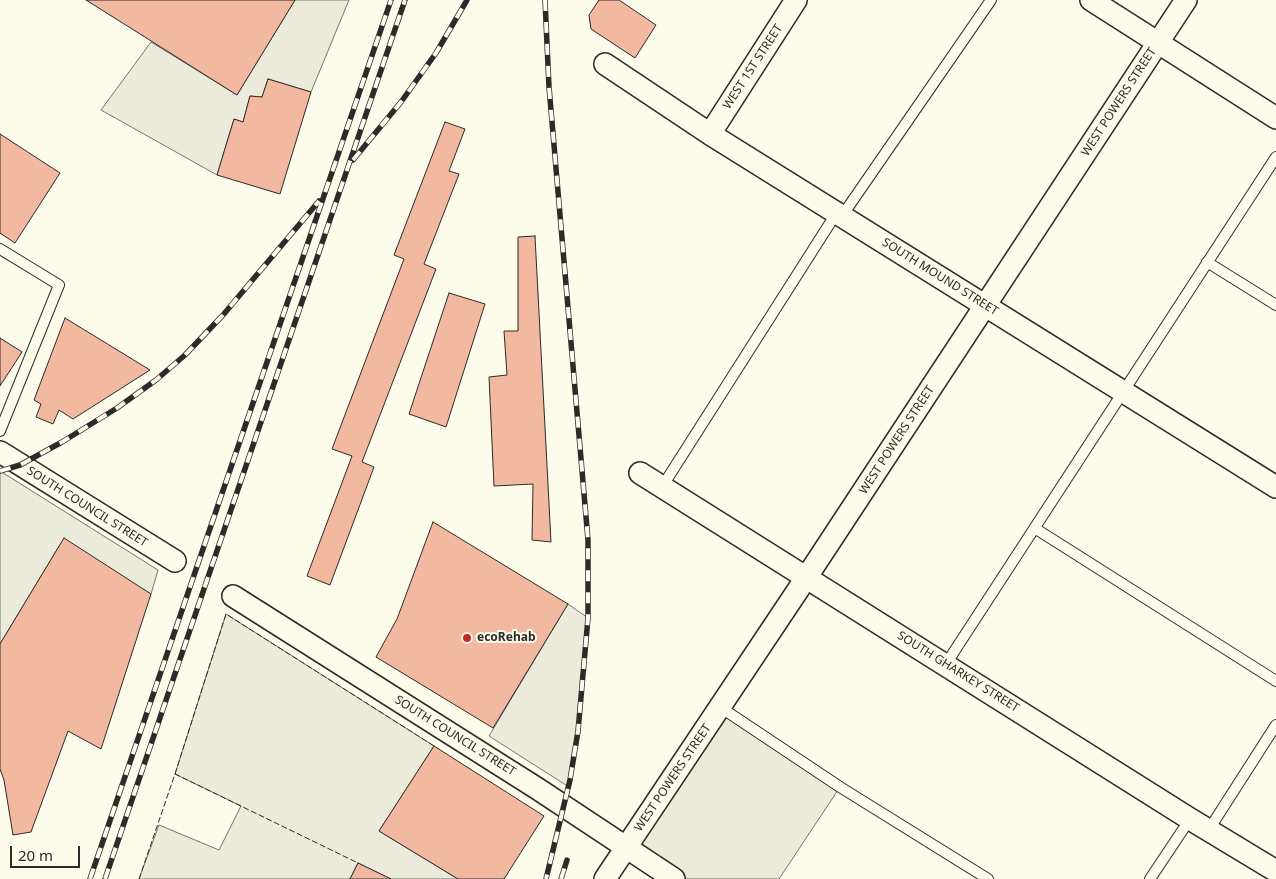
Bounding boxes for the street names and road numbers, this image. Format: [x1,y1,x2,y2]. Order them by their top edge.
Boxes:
street label: WEST 1ST STREET [720,22,786,112]
street label: WEST POWERS STREET [1079,45,1159,159]
street label: SOUTH MOUND STREET [879,235,1001,319]
street label: WEST POWERS STREET [857,383,937,497]
street label: SOUTH COUNCIL STREET [24,464,150,550]
street label: SOUTH GHARKEY STREET [894,629,1022,715]
street label: SOUTH COUNCIL STREET [392,693,518,779]
street label: WEST POWERS STREET [632,722,714,834]

